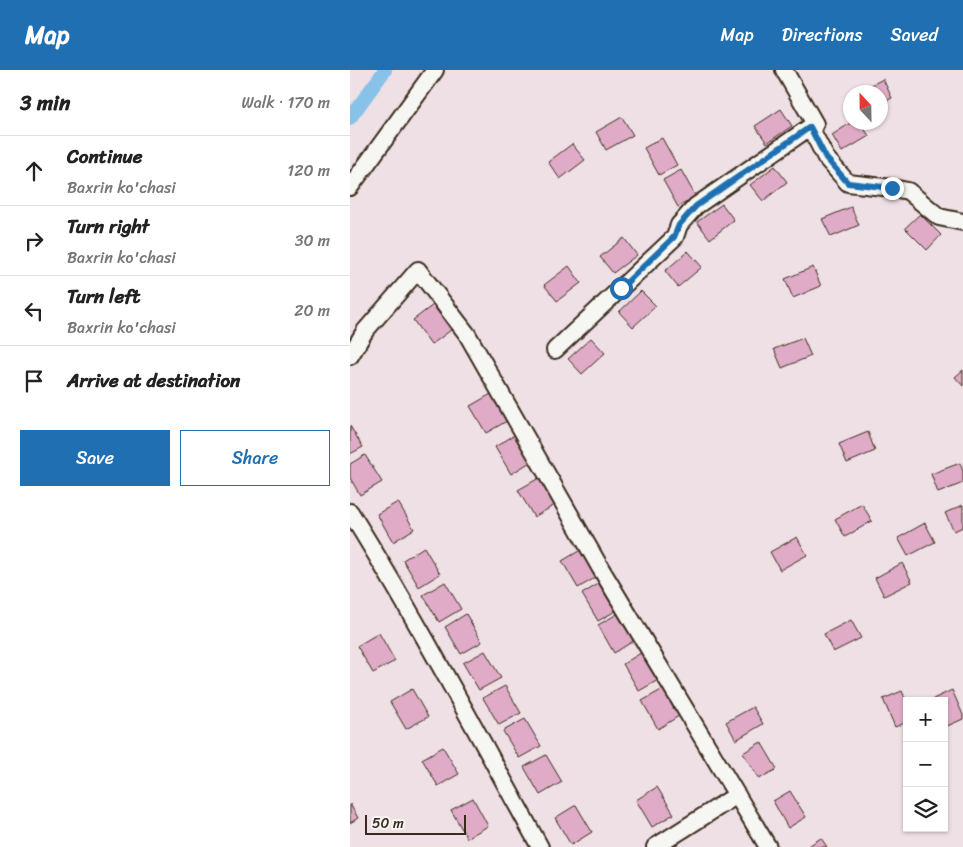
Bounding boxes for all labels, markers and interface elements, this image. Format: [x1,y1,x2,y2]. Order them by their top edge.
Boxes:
text: Map [25,14,69,56]
text: Map [721,19,754,51]
text: Directions [782,19,863,51]
text: Saved [891,19,938,51]
text: 3 min [20,84,70,122]
north arrow [843,85,888,130]
text: Walk · 170 m [241,88,330,117]
text: Continue [67,140,143,173]
text: 120 m [287,156,330,185]
icon: ahead [20,157,48,185]
text: Baxrin ko'chasi [67,173,176,202]
route end [881,177,904,200]
text: Turn right [67,210,149,243]
text: 30 m [295,226,330,255]
icon: right [20,227,48,255]
text: Baxrin ko'chasi [67,243,176,272]
route start [610,277,633,300]
text: Turn left [67,280,140,313]
text: 20 m [294,296,330,325]
icon: left [20,297,48,325]
text: Baxrin ko'chasi [67,313,176,342]
text: Arrive at destination [67,364,240,397]
icon: arrive [20,367,48,395]
button: Save [20,430,170,486]
button: Share [180,430,330,486]
map controls [903,697,948,832]
button: + [903,697,948,742]
button: − [903,742,948,787]
button: layers [903,787,948,832]
text: 50 m [372,811,404,836]
scale bar [365,812,466,835]

